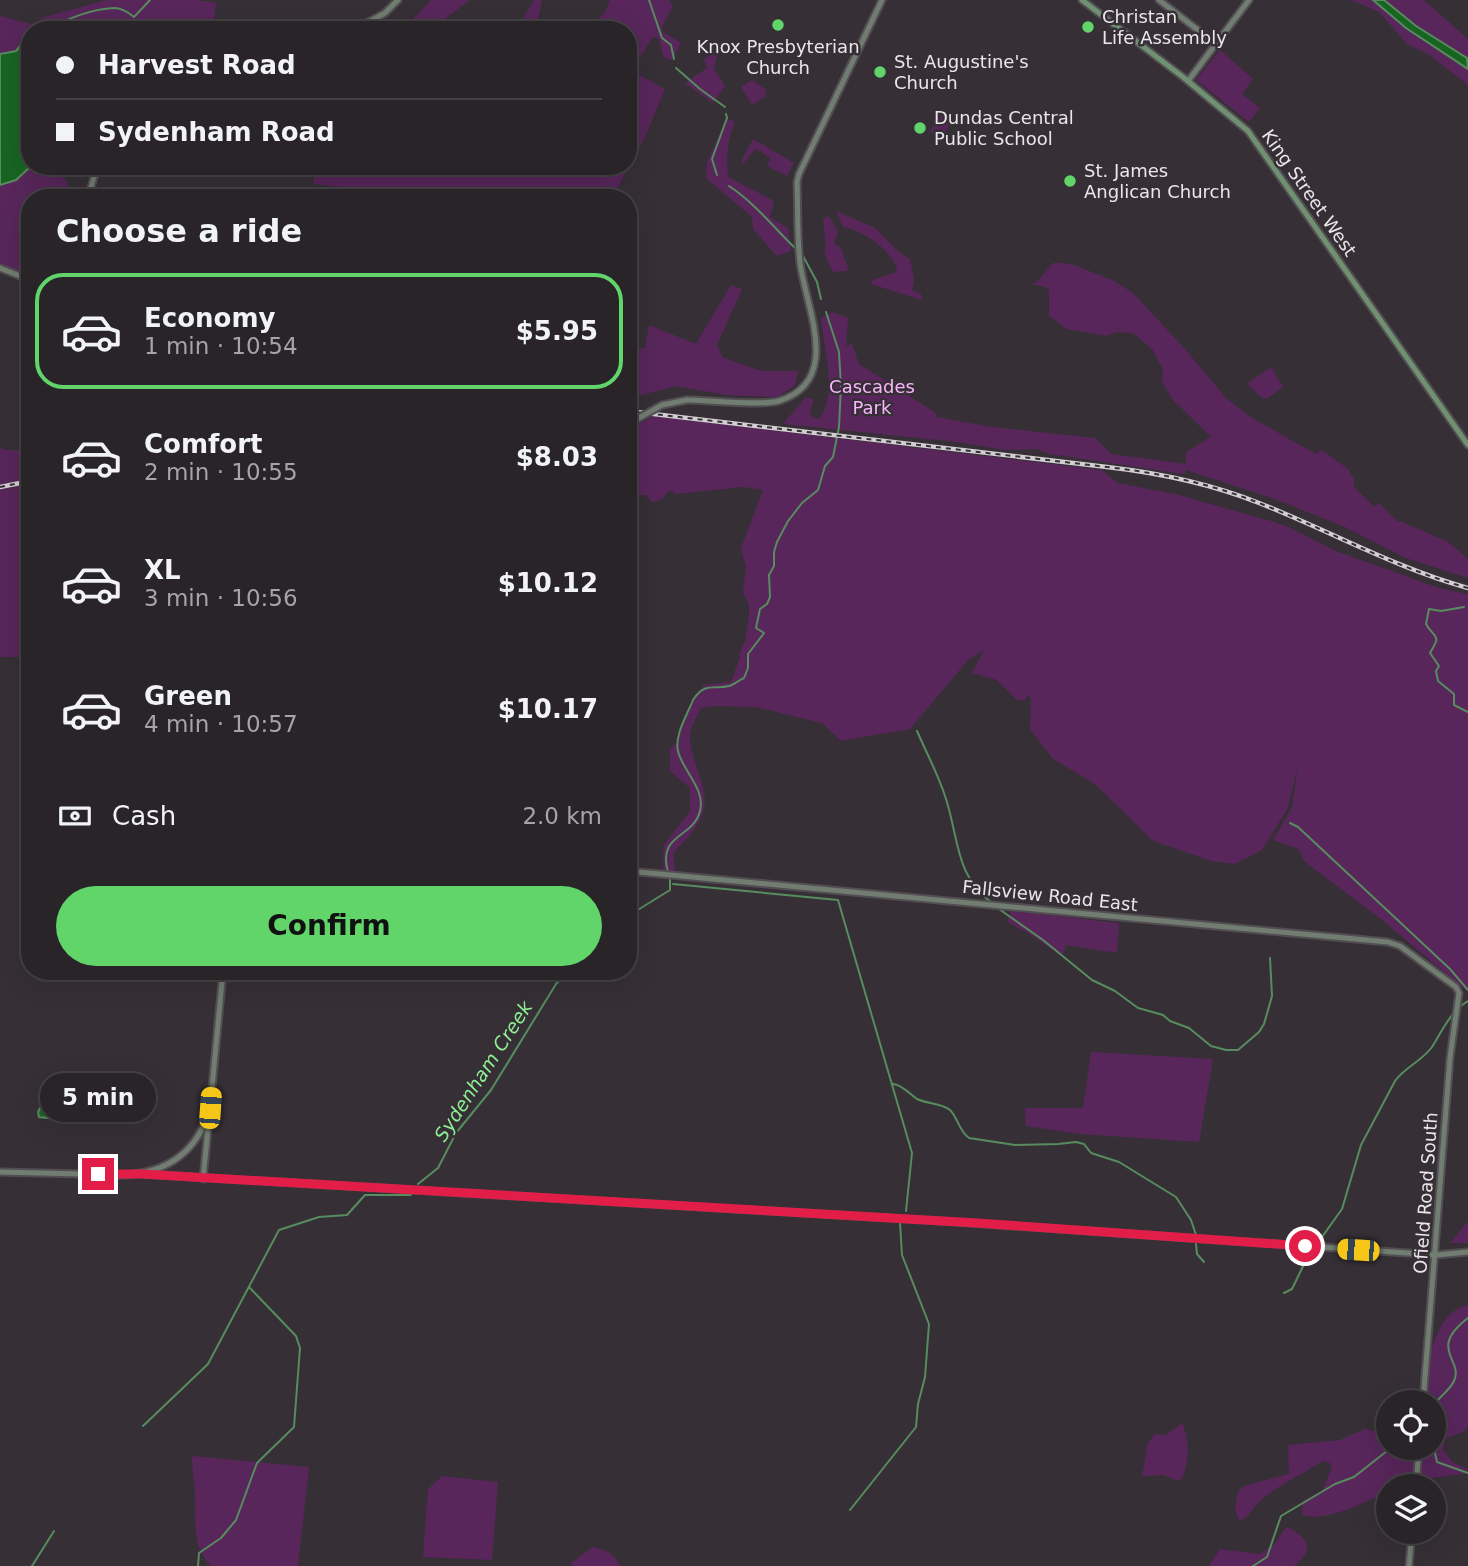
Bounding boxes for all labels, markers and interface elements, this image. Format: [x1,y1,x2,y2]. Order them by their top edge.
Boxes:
place label: Christan Life Assembly [1102,6,1227,48]
marker: Knox Presbyterian Church [770,17,786,33]
marker: Christan Life Assembly [1080,19,1096,35]
place label: Knox Presbyterian Church [696,36,860,78]
text: Harvest Road [98,50,296,80]
place label: St. Augustine's Church [894,51,1029,93]
marker: St. Augustine's Church [872,64,888,80]
place label: Dundas Central Public School [934,107,1074,149]
text: Sydenham Road [98,117,335,147]
marker: Dundas Central Public School [912,120,928,136]
street label: King Street West [1258,125,1361,260]
place label: St. James Anglican Church [1084,160,1231,202]
marker: St. James Anglican Church [1062,173,1078,189]
text: Choose a ride [56,212,302,250]
icon: car [60,300,123,363]
text: Economy [144,303,275,333]
text: $5.95 [516,316,598,346]
text: 1 min · 10:54 [144,333,298,359]
park label: Cascades Park [829,376,915,418]
icon: car [60,426,123,489]
text: Comfort [144,429,262,459]
text: $8.03 [516,442,598,472]
text: 2 min · 10:55 [144,459,298,485]
icon: car [60,552,123,615]
text: XL [144,555,181,585]
text: $10.12 [498,568,598,598]
text: 3 min · 10:56 [144,585,298,611]
icon: car [60,678,123,741]
text: Green [144,681,232,711]
text: $10.17 [498,694,598,724]
text: 4 min · 10:57 [144,711,298,737]
icon: cash [56,797,94,835]
text: Cash [112,801,176,831]
text: 2.0 km [522,803,602,829]
street label: Fallsview Road East [961,876,1139,915]
button: Confirm [56,886,602,966]
water label: Sydenham Creek [429,996,537,1145]
callout: 5 min [40,1072,156,1122]
text: 5 min [62,1084,134,1110]
car [199,1086,222,1130]
street label: Ofield Road South [1409,1111,1442,1274]
route end [82,1158,114,1190]
route start [1289,1230,1321,1262]
car [1337,1238,1380,1262]
map controls [1376,1390,1446,1544]
button: locate [1376,1390,1446,1460]
button: layers [1376,1474,1446,1544]

